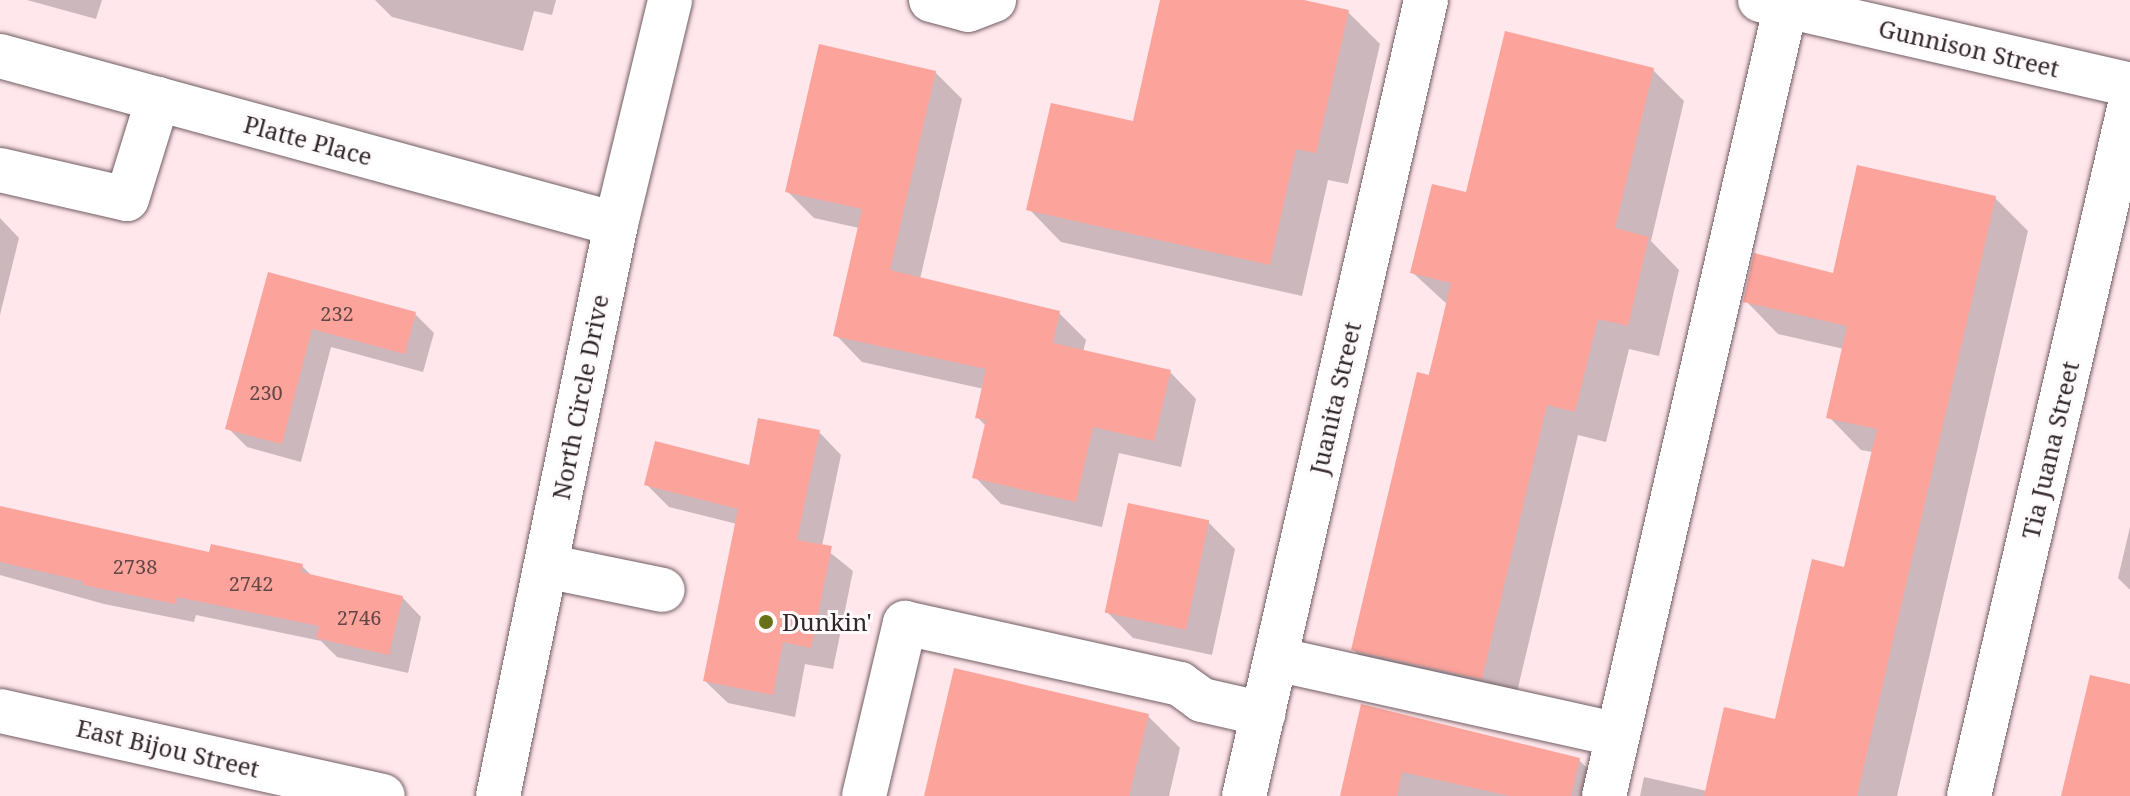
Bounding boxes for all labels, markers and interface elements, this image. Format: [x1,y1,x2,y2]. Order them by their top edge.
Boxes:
street label: Gunnison Street [1876,13,2062,83]
street label: Platte Place [241,109,375,171]
street label: North Circle Drive [546,292,614,502]
house number: 232 [320,301,354,325]
street label: Juanita Street [1303,319,1367,477]
street label: Tia Juana Street [2016,358,2084,542]
house number: 230 [249,380,283,404]
house number: 2738 [113,554,157,578]
house number: 2742 [229,571,273,595]
house number: 2746 [337,605,381,629]
place label: Dunkin' [782,608,872,636]
marker: Dunkin' [757,613,775,631]
street label: East Bijou Street [74,713,262,783]

